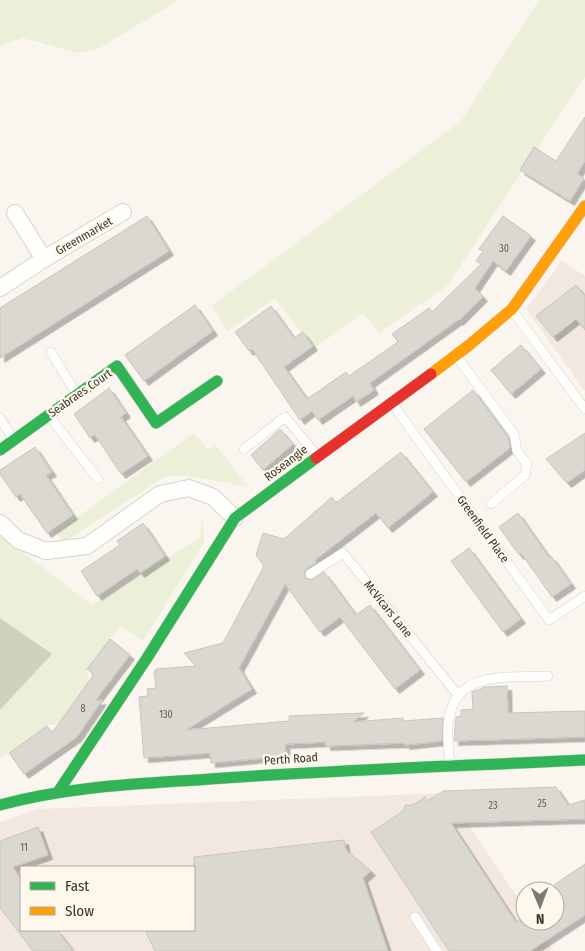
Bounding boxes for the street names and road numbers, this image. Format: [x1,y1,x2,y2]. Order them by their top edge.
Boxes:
street label: Greenmarket [53,214,115,258]
street label: Seabraes Court [46,366,114,420]
street label: Roseangle [262,442,310,484]
street label: Greenfield Place [454,493,512,565]
street label: McVicars Lane [361,578,415,640]
street label: Perth Road [264,750,318,768]

